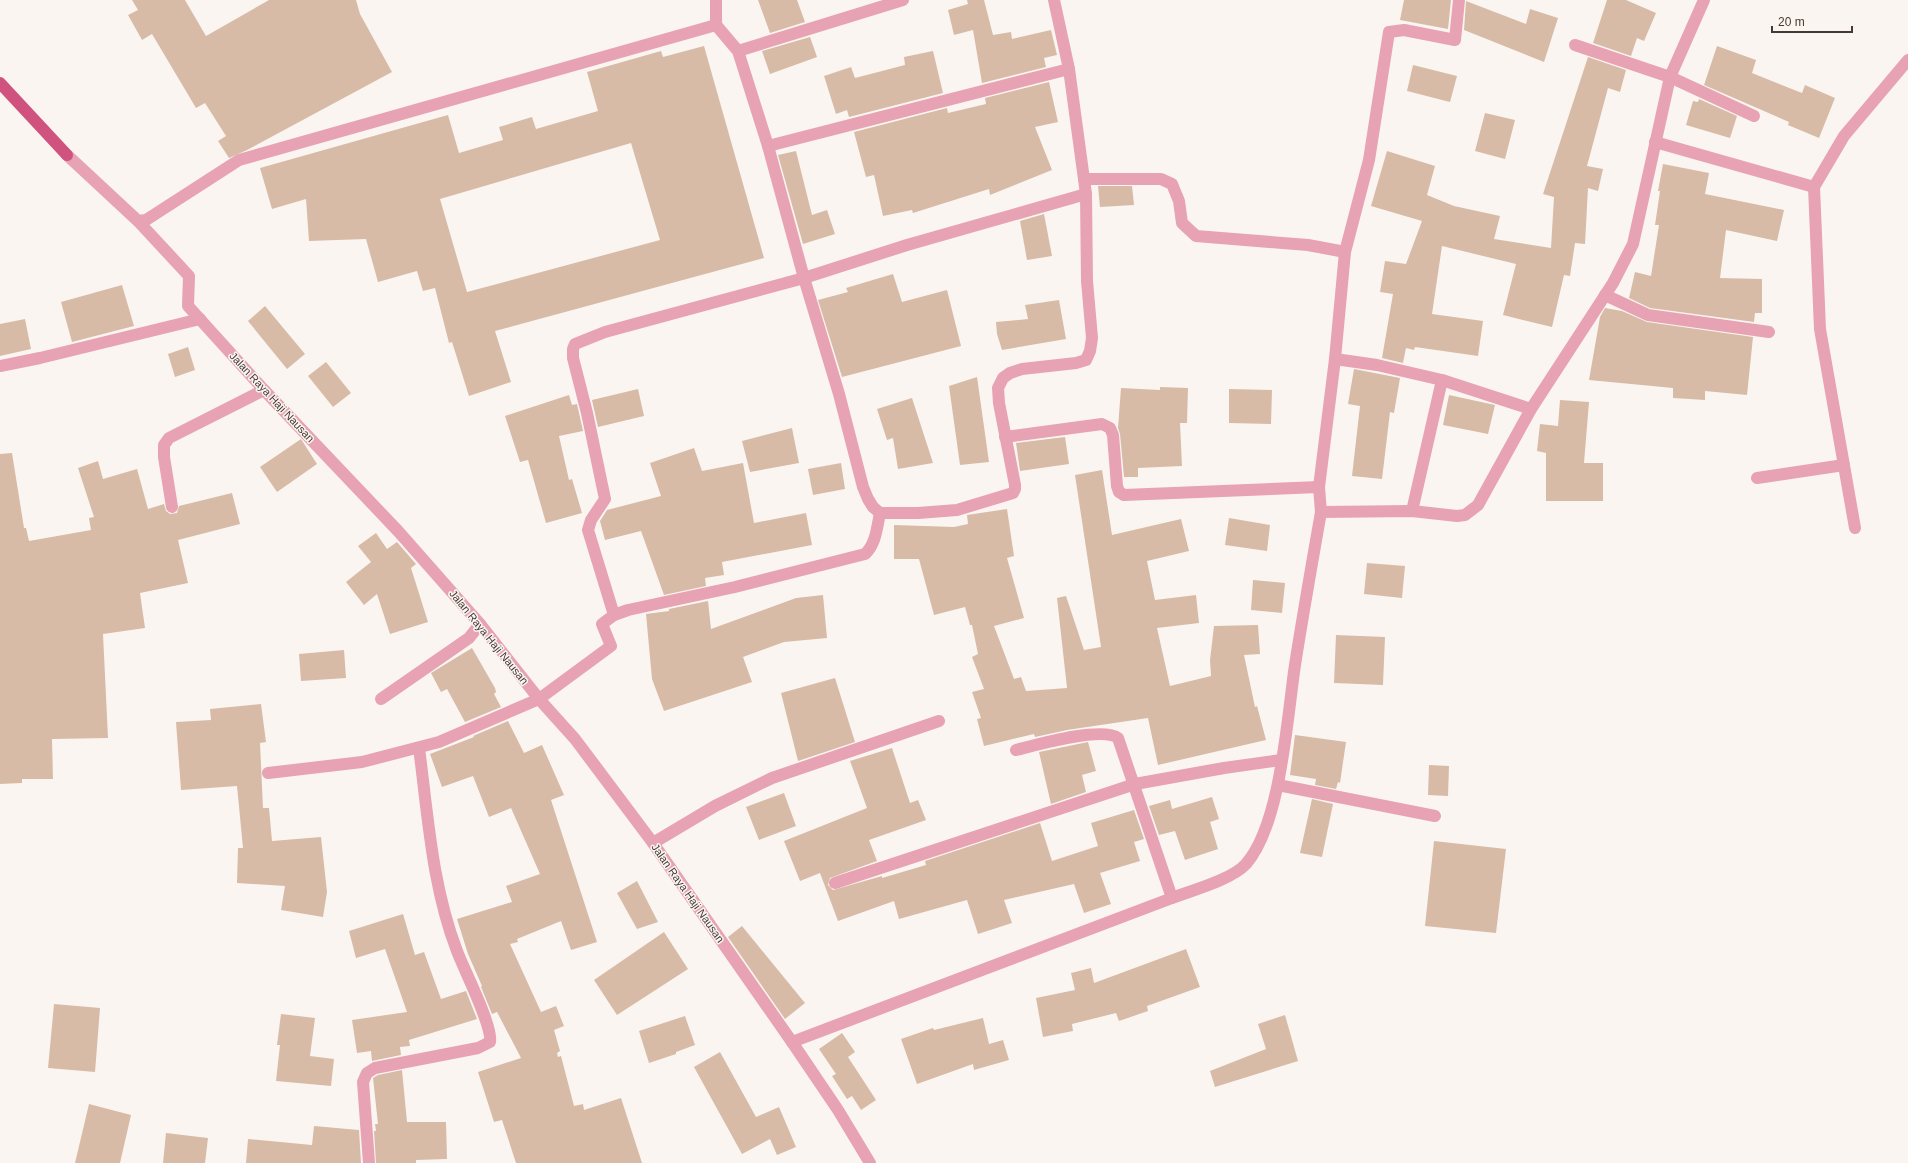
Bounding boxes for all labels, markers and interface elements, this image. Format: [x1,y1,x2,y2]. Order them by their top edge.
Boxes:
scale bar [1772,8,1852,34]
text: 20 m [1778,15,1805,29]
street label: Jalan Raya Haji Nausan [227,350,317,444]
street label: Jalan Raya Haji Nausan [447,587,531,687]
street label: Jalan Raya Haji Nausan [649,841,727,945]

